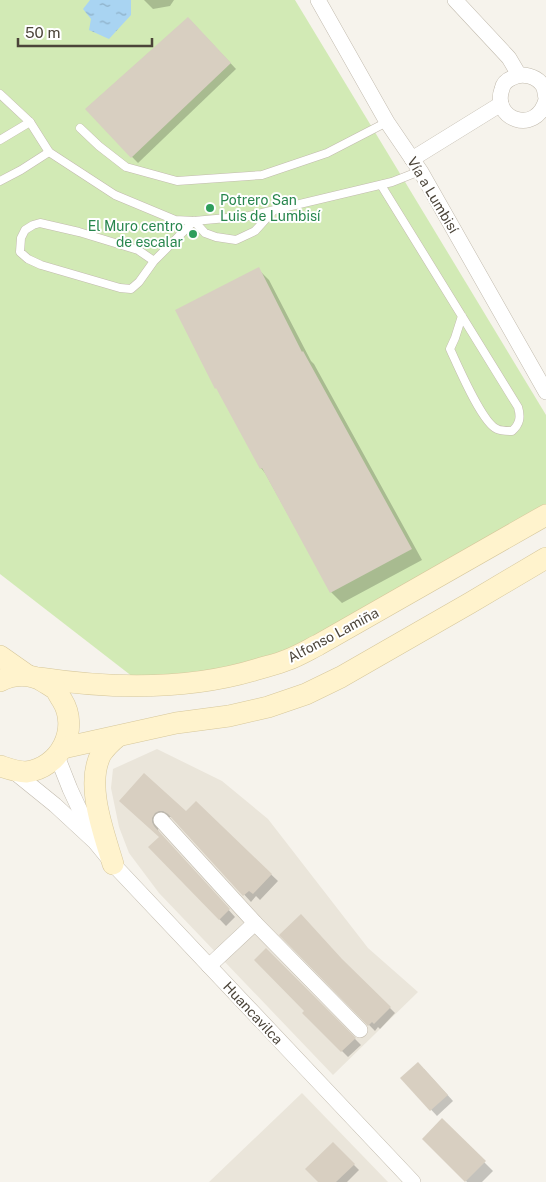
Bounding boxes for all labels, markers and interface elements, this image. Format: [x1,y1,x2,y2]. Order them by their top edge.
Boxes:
scale bar [18,15,151,47]
text: 50 m [25,24,60,41]
street label: Vía a Lumbisí [404,154,462,236]
place label: Potrero San Luis de Lumbisí [220,192,321,224]
marker: Potrero San Luis de Lumbisí [204,202,216,214]
place label: El Muro centro de escalar [88,218,183,250]
marker: El Muro centro de escalar [187,228,199,240]
street label: Alfonso Lamiña [285,604,381,666]
street label: Huancavilca [220,978,286,1048]

